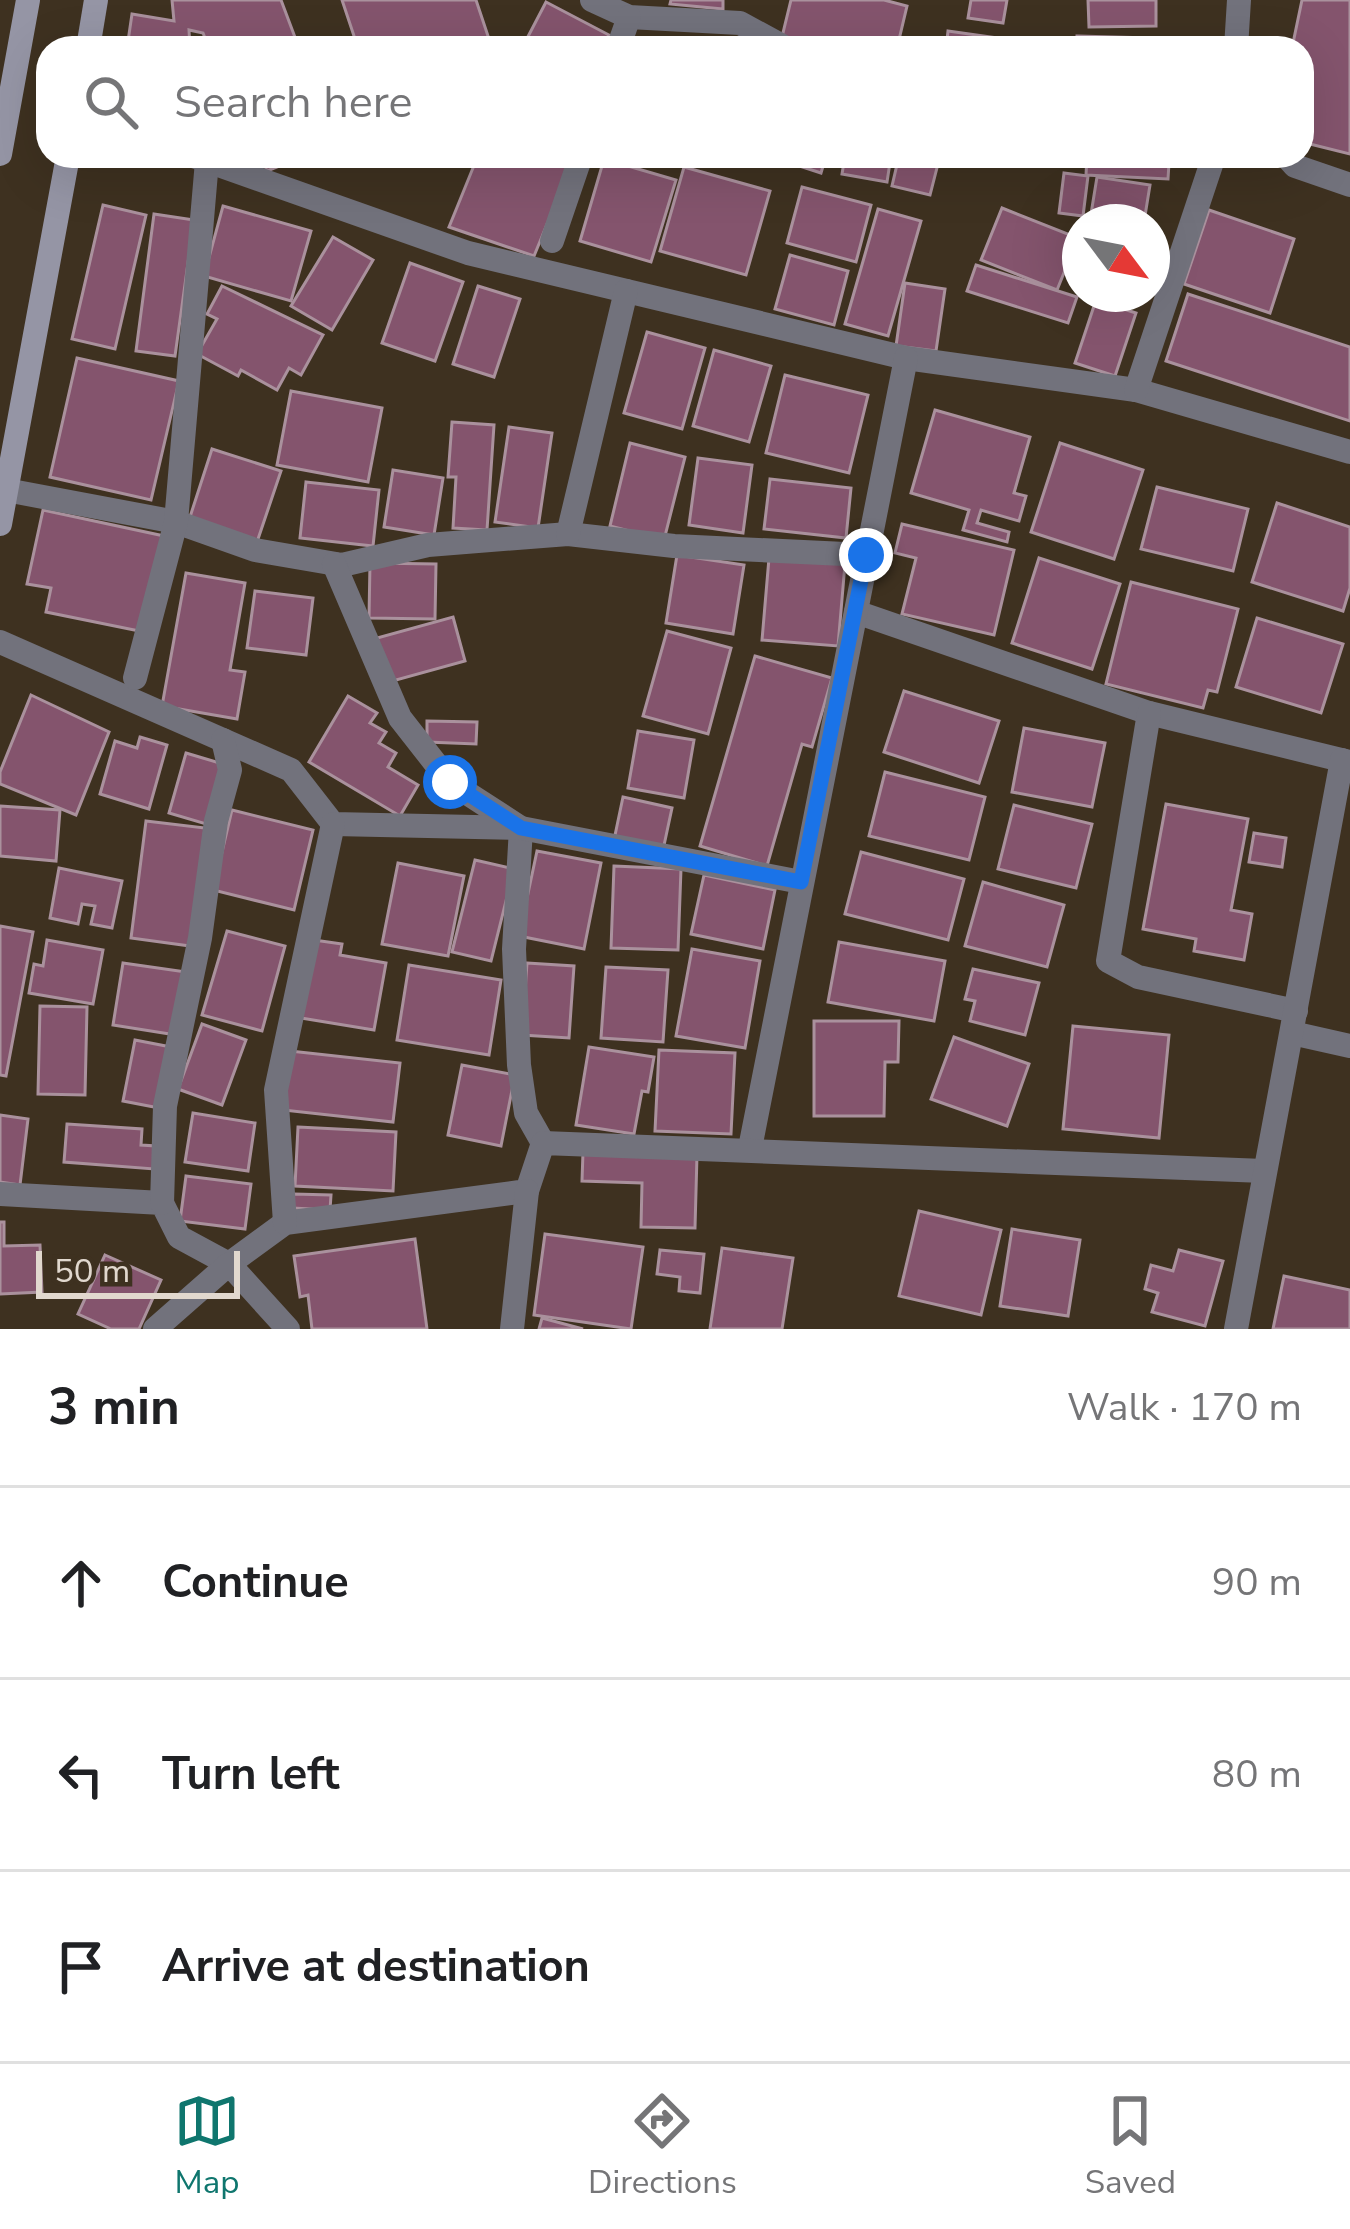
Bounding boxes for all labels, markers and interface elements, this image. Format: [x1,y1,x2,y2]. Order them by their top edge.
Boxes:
search box [36,36,1314,168]
icon: search [78,69,144,135]
text: Search here [174,72,413,133]
north arrow [1062,204,1170,312]
route end [839,528,893,582]
route start [423,755,477,809]
scale bar [36,1245,240,1298]
text: 50 m [54,1249,130,1294]
text: 3 min [48,1372,180,1442]
text: Walk · 170 m [1067,1381,1302,1434]
icon: ahead [48,1550,114,1616]
text: Continue [162,1552,349,1613]
text: 90 m [1212,1556,1302,1609]
icon: left [48,1742,114,1808]
text: Turn left [162,1744,340,1805]
text: 80 m [1212,1748,1302,1801]
icon: arrive [48,1934,114,2000]
text: Arrive at destination [162,1936,590,1997]
tab: Map [174,2088,240,2205]
tab: Directions [588,2088,737,2205]
tab: Saved [1085,2088,1176,2205]

